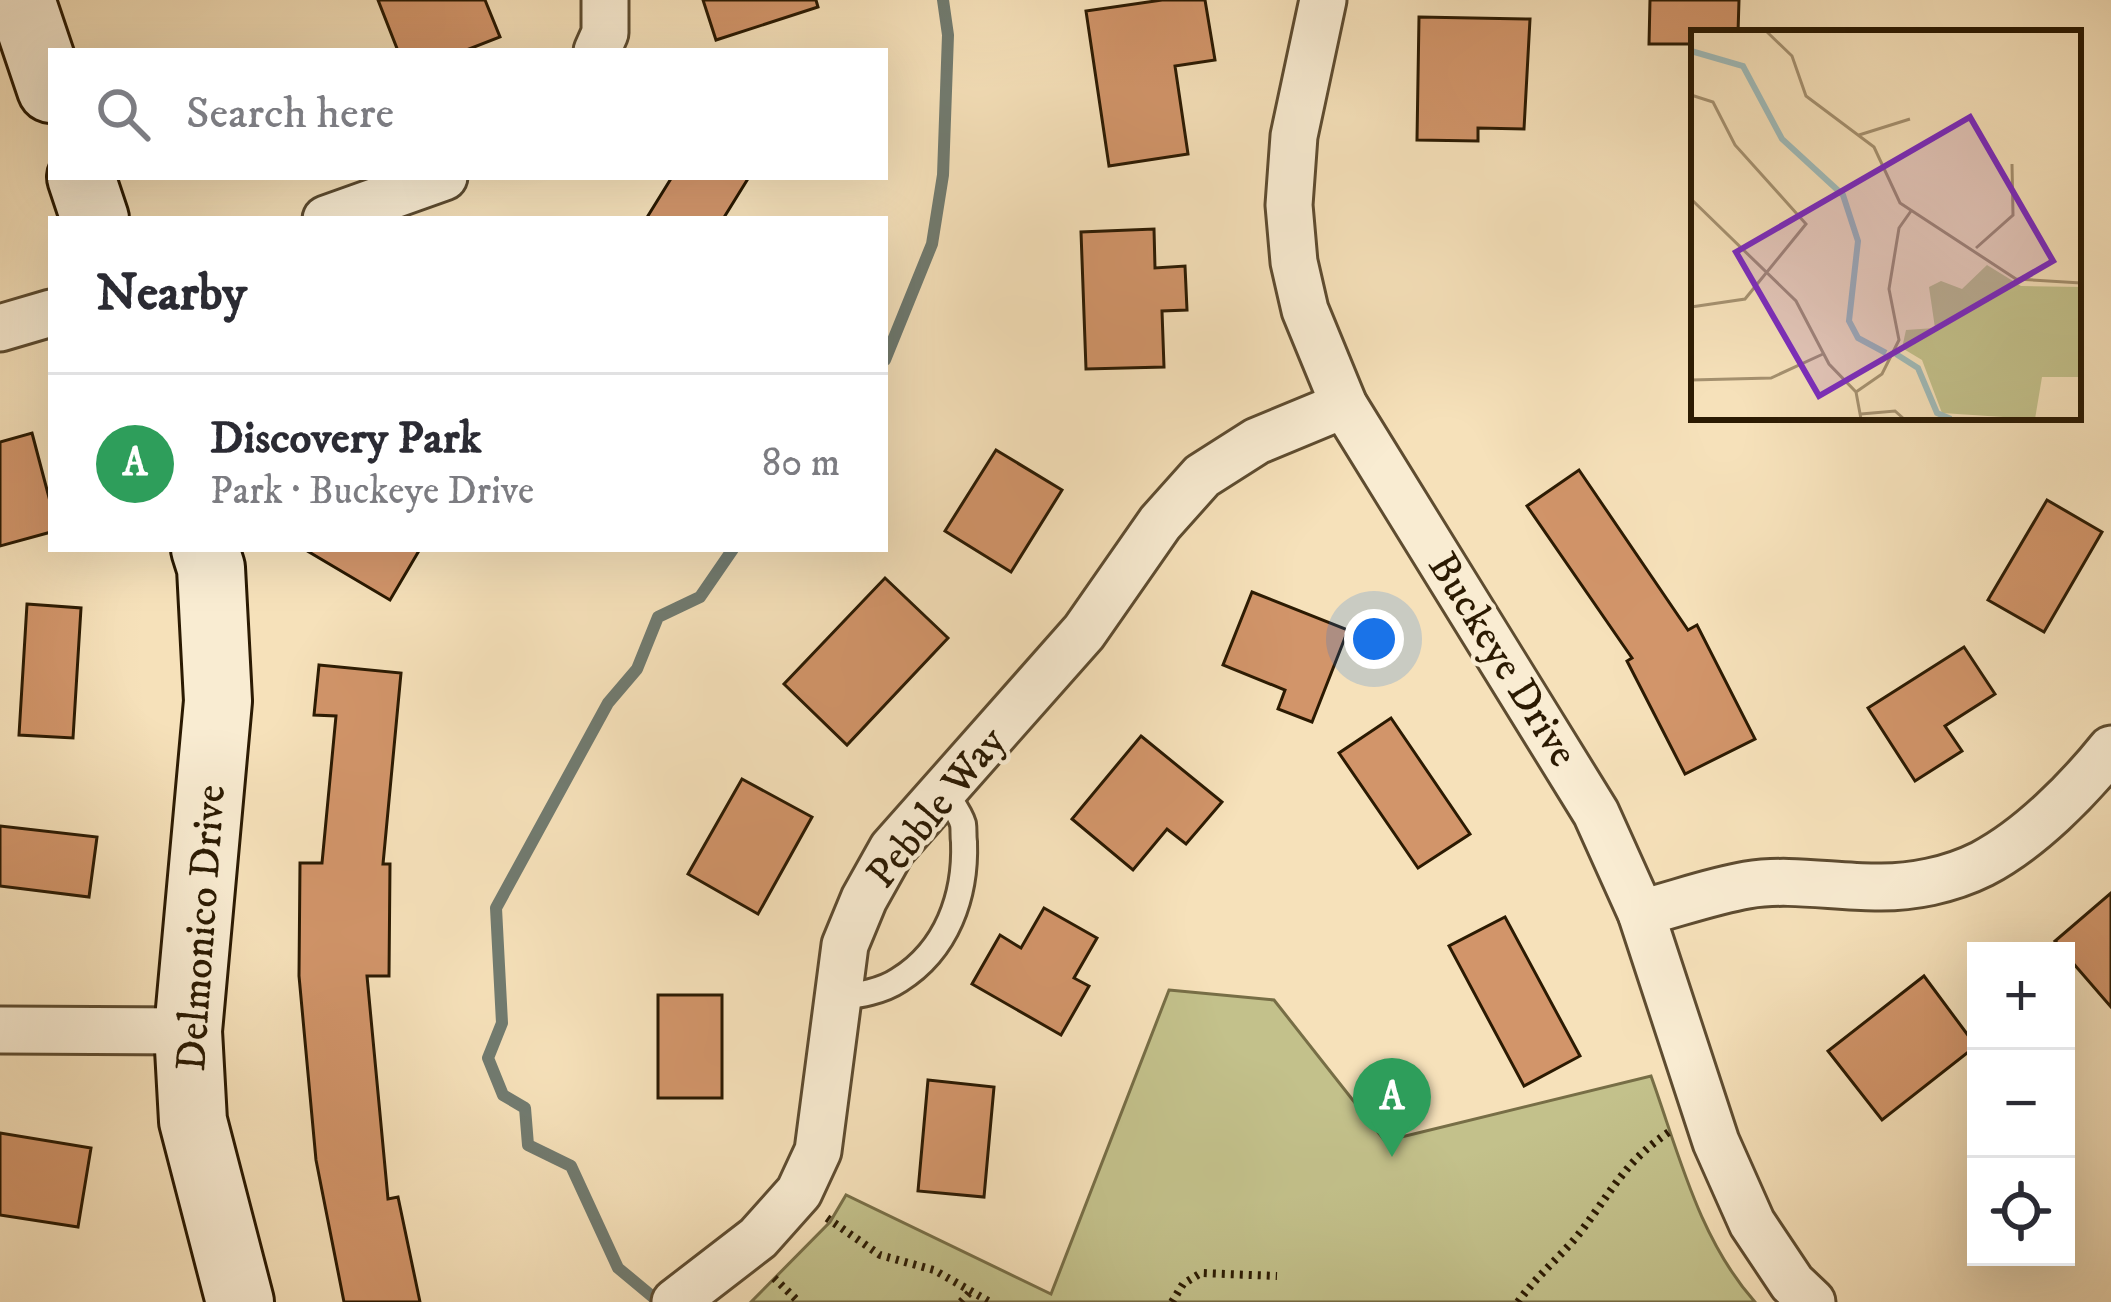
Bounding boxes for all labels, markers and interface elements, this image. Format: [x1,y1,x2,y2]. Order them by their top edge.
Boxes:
inset map [1691,30,2081,420]
search box [48,48,888,180]
icon: search [90,81,156,147]
text: Search here [186,86,394,142]
text: Nearby [96,262,247,326]
text: Discovery Park [210,411,482,467]
text: A [123,439,147,488]
text: 80 m [762,439,840,488]
text: Park · Buckeye Drive [210,467,534,516]
street label: Buckeye Drive [1416,543,1588,777]
your location [1344,609,1404,669]
street label: Pebble Way [856,716,1019,899]
street label: Delmonico Drive [166,783,238,1073]
map controls [1967,942,2075,1266]
button: + [1967,942,2075,1050]
button: − [1967,1050,2075,1158]
pin: A [1353,1058,1431,1157]
button: locate [1967,1158,2075,1266]

